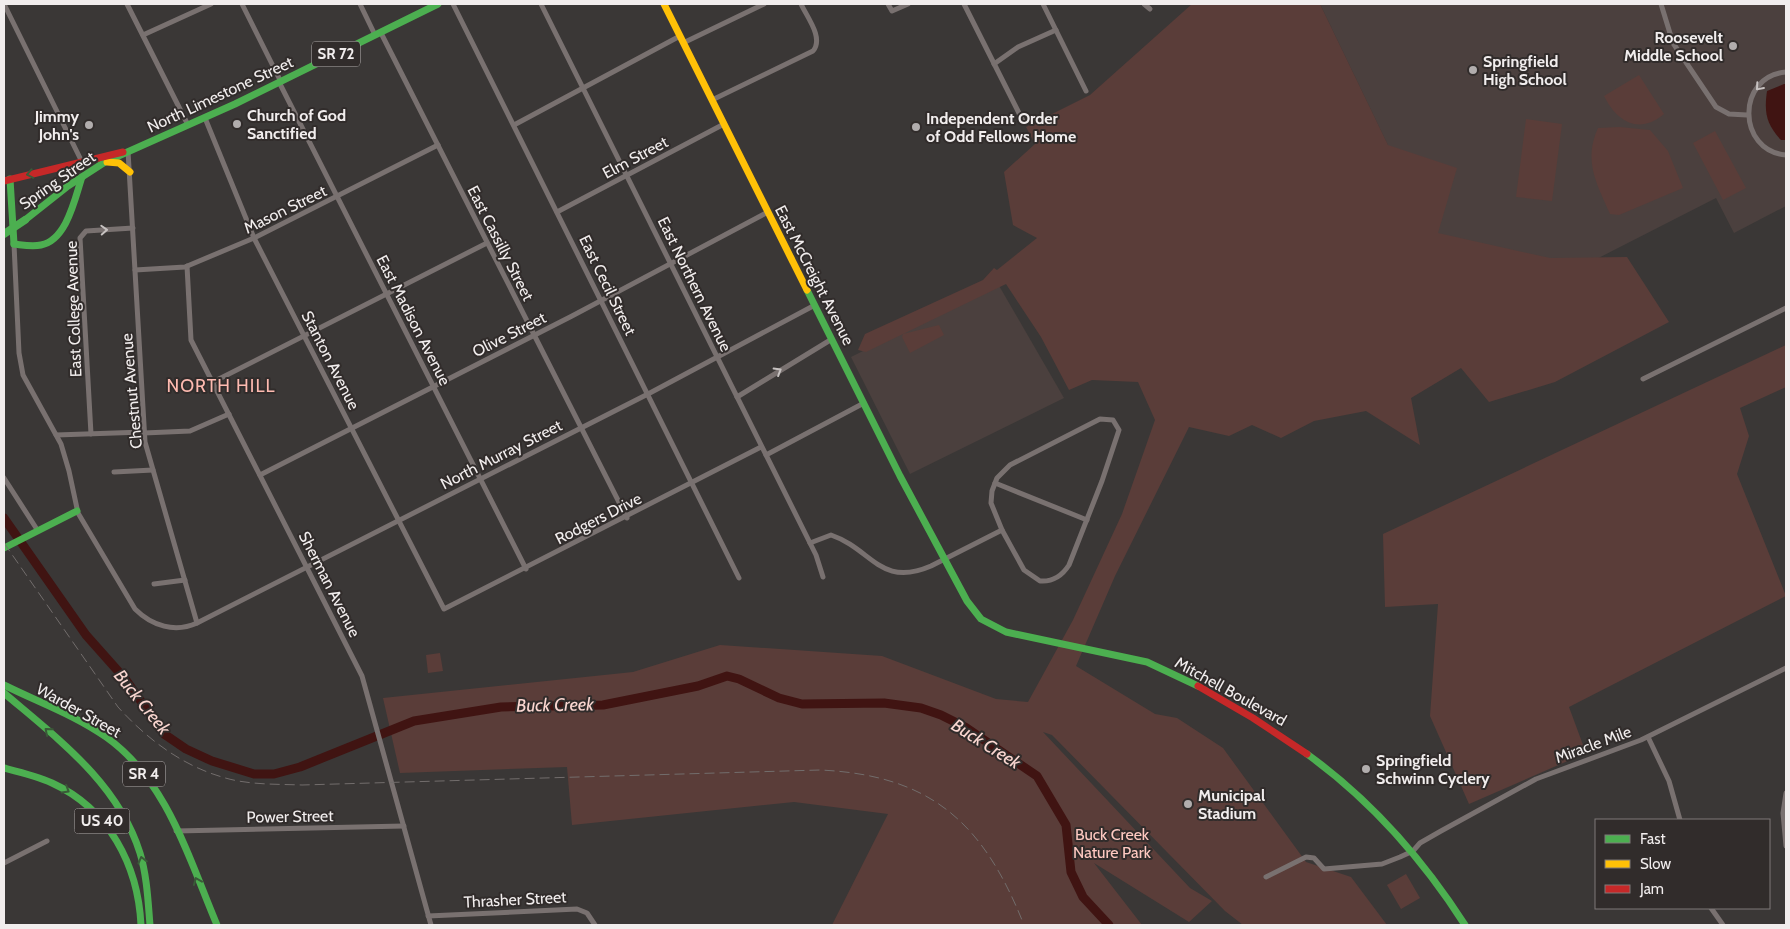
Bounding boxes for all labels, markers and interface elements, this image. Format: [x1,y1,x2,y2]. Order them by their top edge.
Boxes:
place label: Roosevelt Middle School [1624,28,1723,65]
marker: Roosevelt Middle School [1727,40,1739,52]
road number: SR 72 [312,42,360,66]
street label: North Limestone Street [144,52,297,137]
place label: Springfield High School [1483,52,1567,89]
marker: Springfield High School [1467,64,1479,76]
one-way arrow [1756,81,1765,90]
place label: Church of God Sanctified [247,106,346,143]
place label: Jimmy John's [34,107,79,144]
place label: Independent Order of Odd Fellows Home [926,109,1076,146]
marker: Church of God Sanctified [231,118,243,130]
marker: Jimmy John's [83,119,95,131]
marker: Independent Order of Odd Fellows Home [910,121,922,133]
street label: Elm Street [599,132,672,183]
street label: Spring Street [16,147,99,214]
one-way arrow [26,169,35,179]
street label: Mason Street [241,181,330,238]
street label: East Cassilly Street [463,183,538,304]
street label: East McCreight Avenue [771,202,858,348]
street label: East Northern Avenue [654,214,735,355]
one-way arrow [101,225,109,236]
street label: East Cecil Street [575,232,640,339]
street label: East College Avenue [62,240,85,378]
street label: East Madison Avenue [372,252,455,389]
street label: Stanton Avenue [297,308,364,413]
street label: Olive Street [469,308,550,361]
street label: Chestnut Avenue [117,332,146,449]
one-way arrow [773,368,782,378]
district label: NORTH HILL [167,375,275,397]
street label: North Murray Street [437,415,566,493]
street label: Rodgers Drive [552,489,645,548]
street label: Sherman Avenue [295,528,364,640]
street label: Mitchell Boulevard [1172,653,1290,730]
water label: Buck Creek [109,665,176,740]
street label: Warder Street [33,679,125,742]
water label: Buck Creek [516,693,595,717]
water label: Buck Creek [947,714,1026,775]
street label: Miracle Mile [1552,722,1634,767]
one-way arrow [45,727,54,736]
place label: Springfield Schwinn Cyclery [1376,751,1490,788]
road number: SR 4 [123,762,165,786]
marker: Springfield Schwinn Cyclery [1360,763,1372,775]
one-way arrow [60,783,69,793]
place label: Municipal Stadium [1198,786,1265,823]
marker: Municipal Stadium [1182,798,1194,810]
street label: Power Street [246,806,334,827]
road number: US 40 [74,808,130,834]
legend [1595,819,1770,909]
park label: Buck Creek Nature Park [1073,825,1152,862]
text: Fast [1640,830,1665,848]
text: Slow [1640,855,1671,873]
one-way arrow [137,856,147,864]
one-way arrow [193,877,203,885]
text: Jam [1639,880,1664,898]
street label: Thrasher Street [463,887,568,912]

